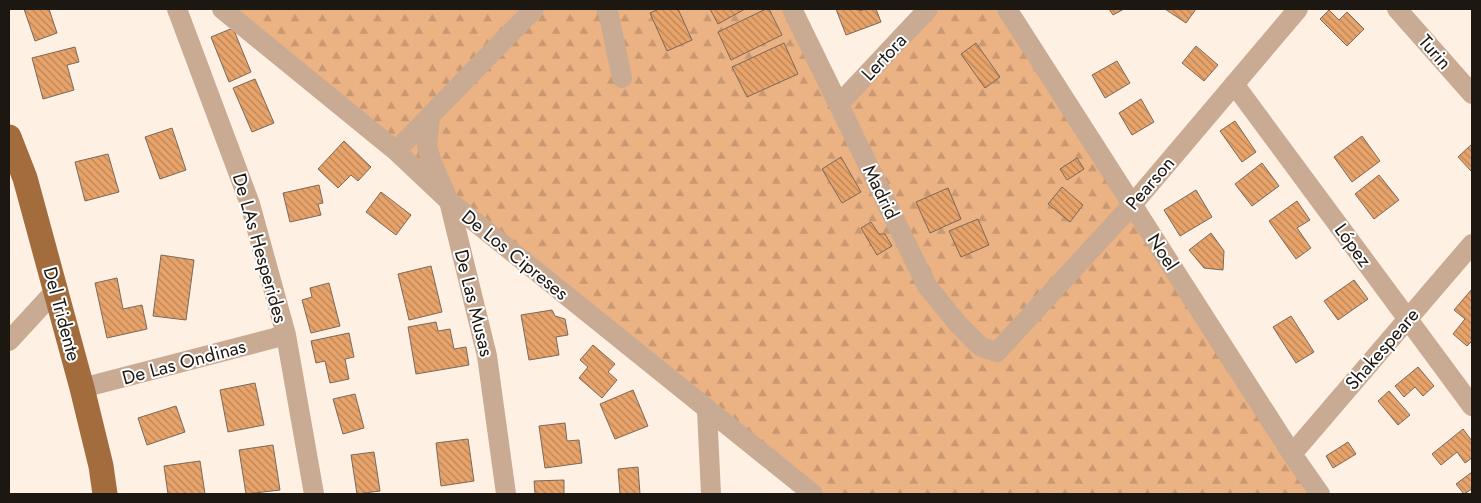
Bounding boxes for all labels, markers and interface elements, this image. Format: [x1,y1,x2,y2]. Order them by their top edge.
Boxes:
street label: Lertora [855,28,913,86]
street label: Turin [1412,29,1458,75]
street label: Pearson [1119,150,1181,216]
street label: Madrid [856,160,906,224]
street label: De LAs Hesperides [226,170,294,326]
street label: De Los Cipreses [456,203,575,307]
street label: López [1328,218,1378,273]
street label: Noel [1141,228,1185,276]
street label: De Las Musas [448,247,500,360]
street label: Del Tridente [36,264,88,364]
street label: Shakespeare [1339,302,1425,396]
street label: De Las Ondinas [119,332,249,391]

